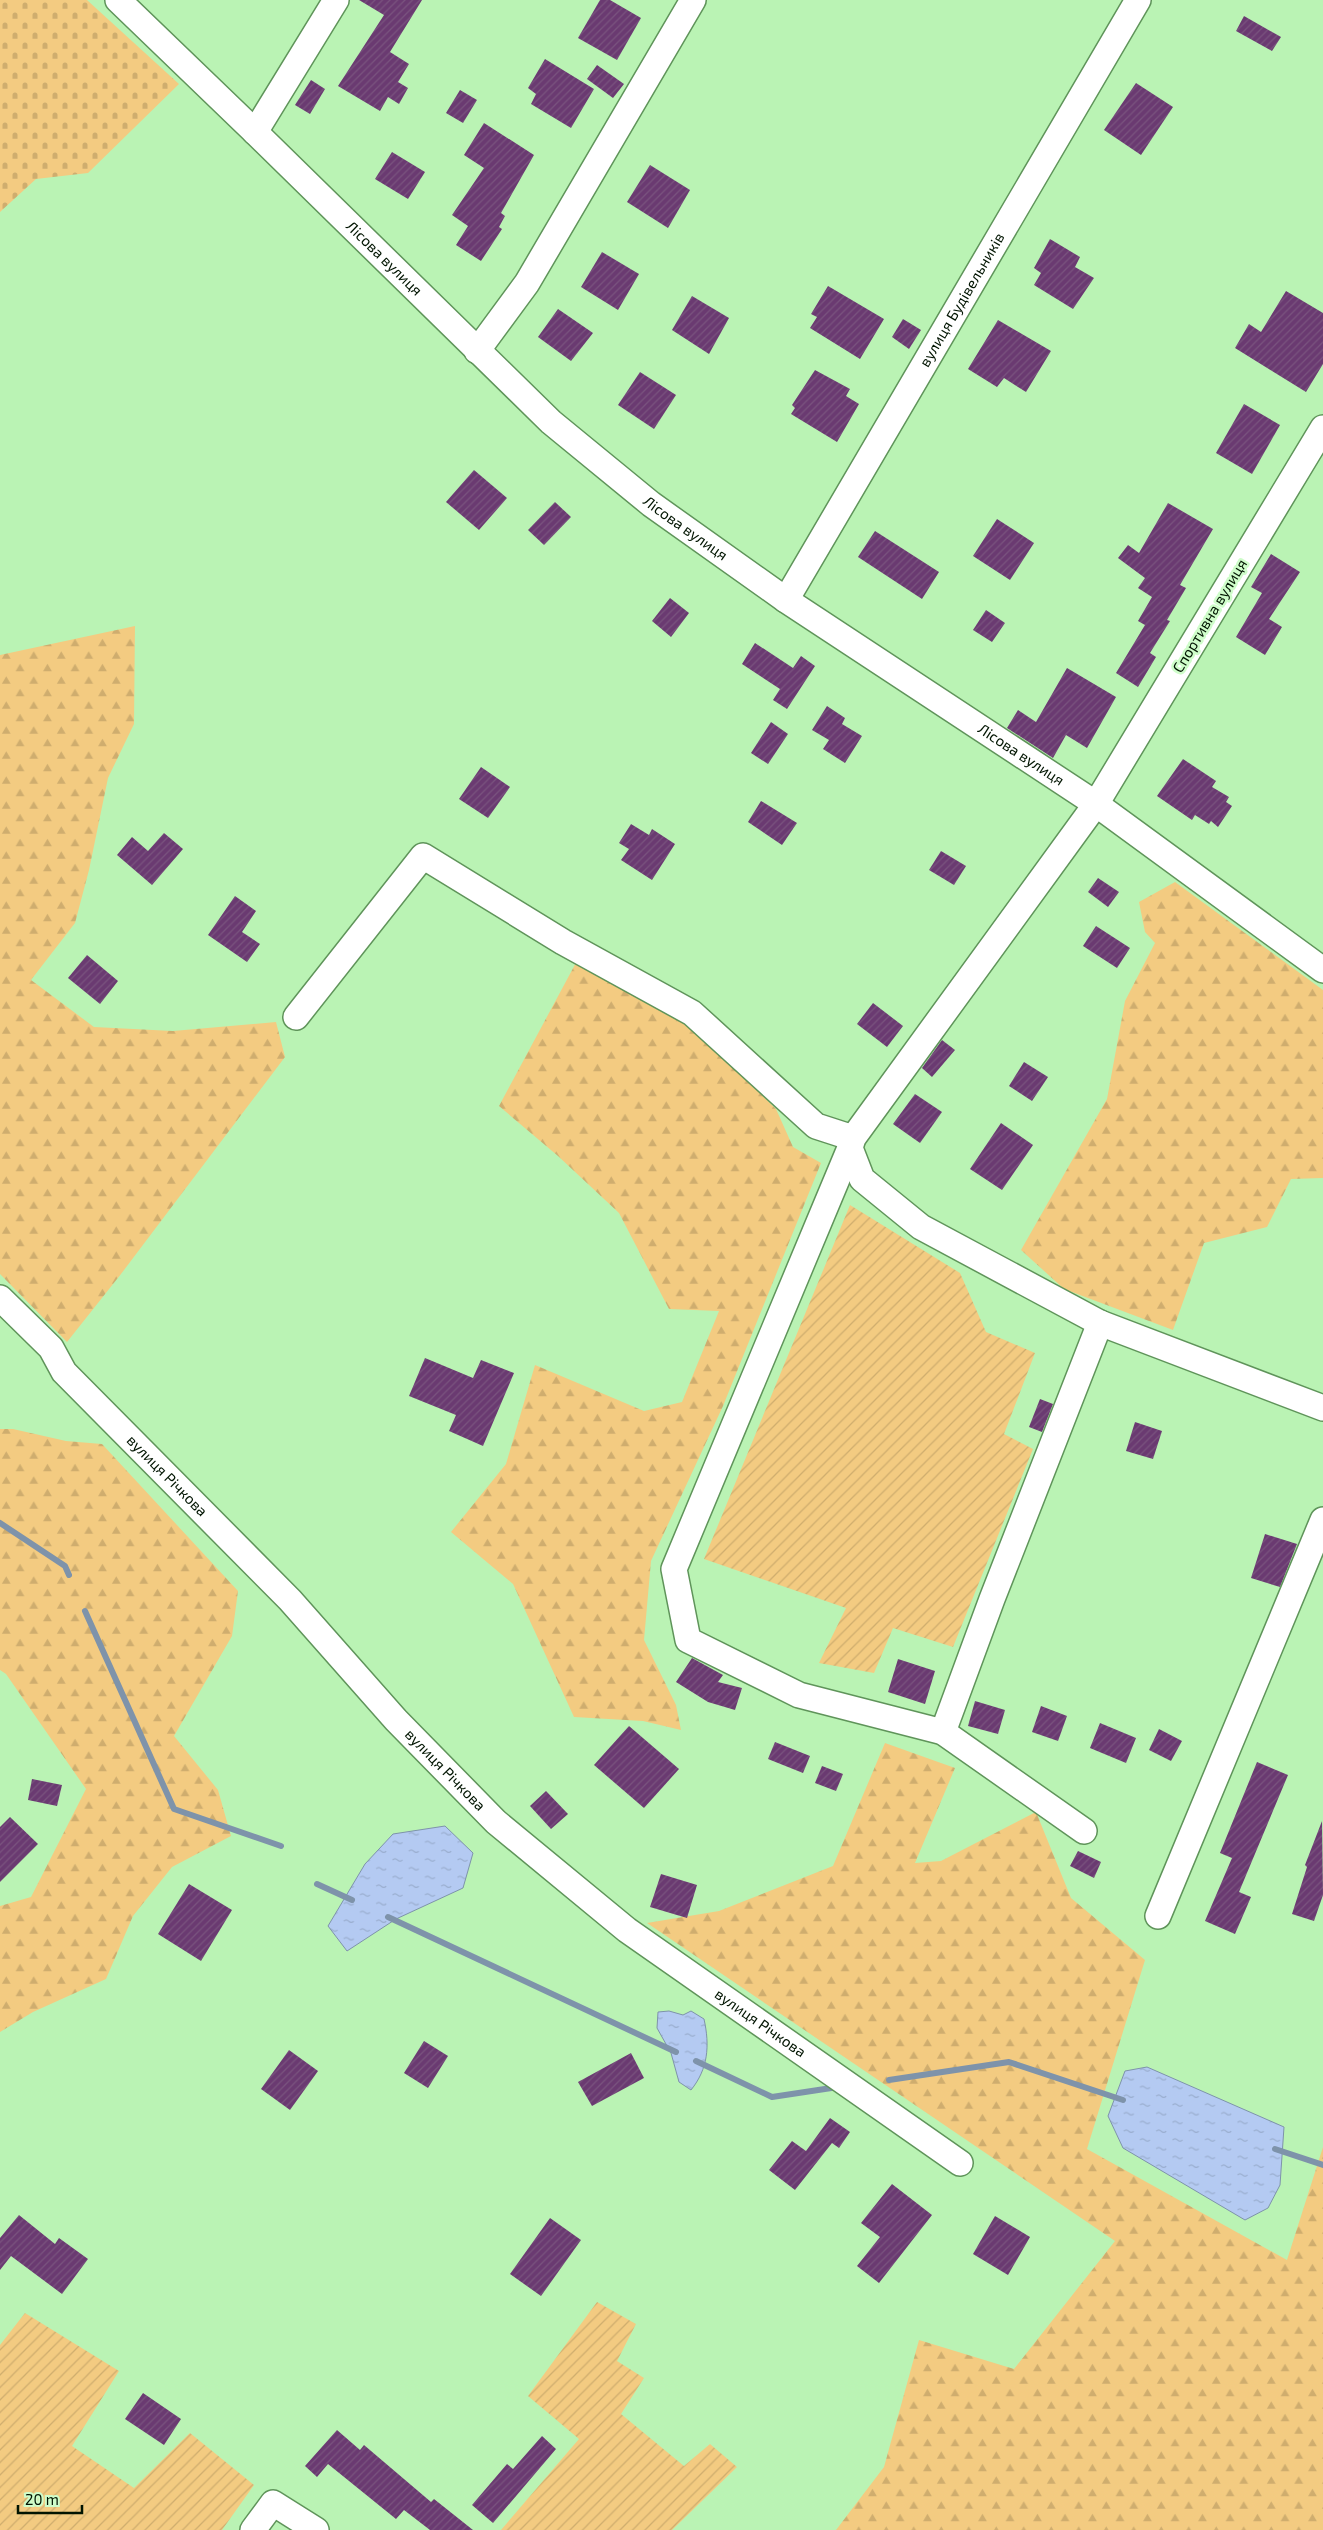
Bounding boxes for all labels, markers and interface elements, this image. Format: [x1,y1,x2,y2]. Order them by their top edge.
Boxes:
street label: Лісова вулиця [343,217,427,299]
street label: вулиця Будівельників [915,229,1008,370]
street label: Лісова вулиця [640,491,732,564]
street label: Спортивна вулиця [1168,555,1251,676]
street label: Лісова вулиця [975,719,1068,789]
street label: вулиця Річкова [124,1431,212,1520]
street label: вулиця Річкова [402,1725,490,1814]
street label: вулиця Річкова [712,1984,810,2060]
scale bar [18,2482,81,2514]
text: 20 m [25,2490,59,2508]

